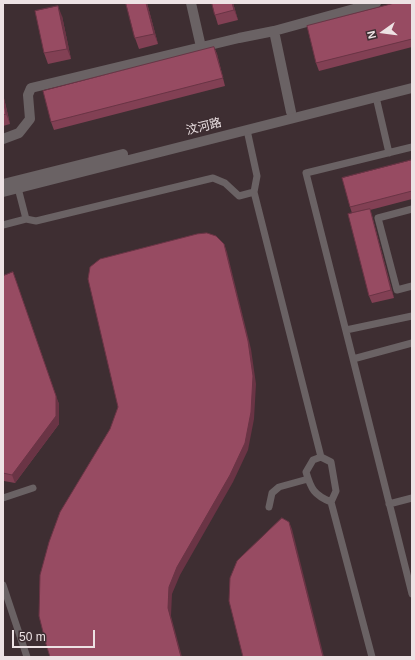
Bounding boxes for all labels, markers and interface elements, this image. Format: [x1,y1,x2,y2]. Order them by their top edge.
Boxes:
north arrow [363,12,403,52]
text: N [365,30,378,40]
street label: 汶河路 [185,116,223,138]
scale bar [14,622,97,648]
text: 50 m [19,630,46,644]

